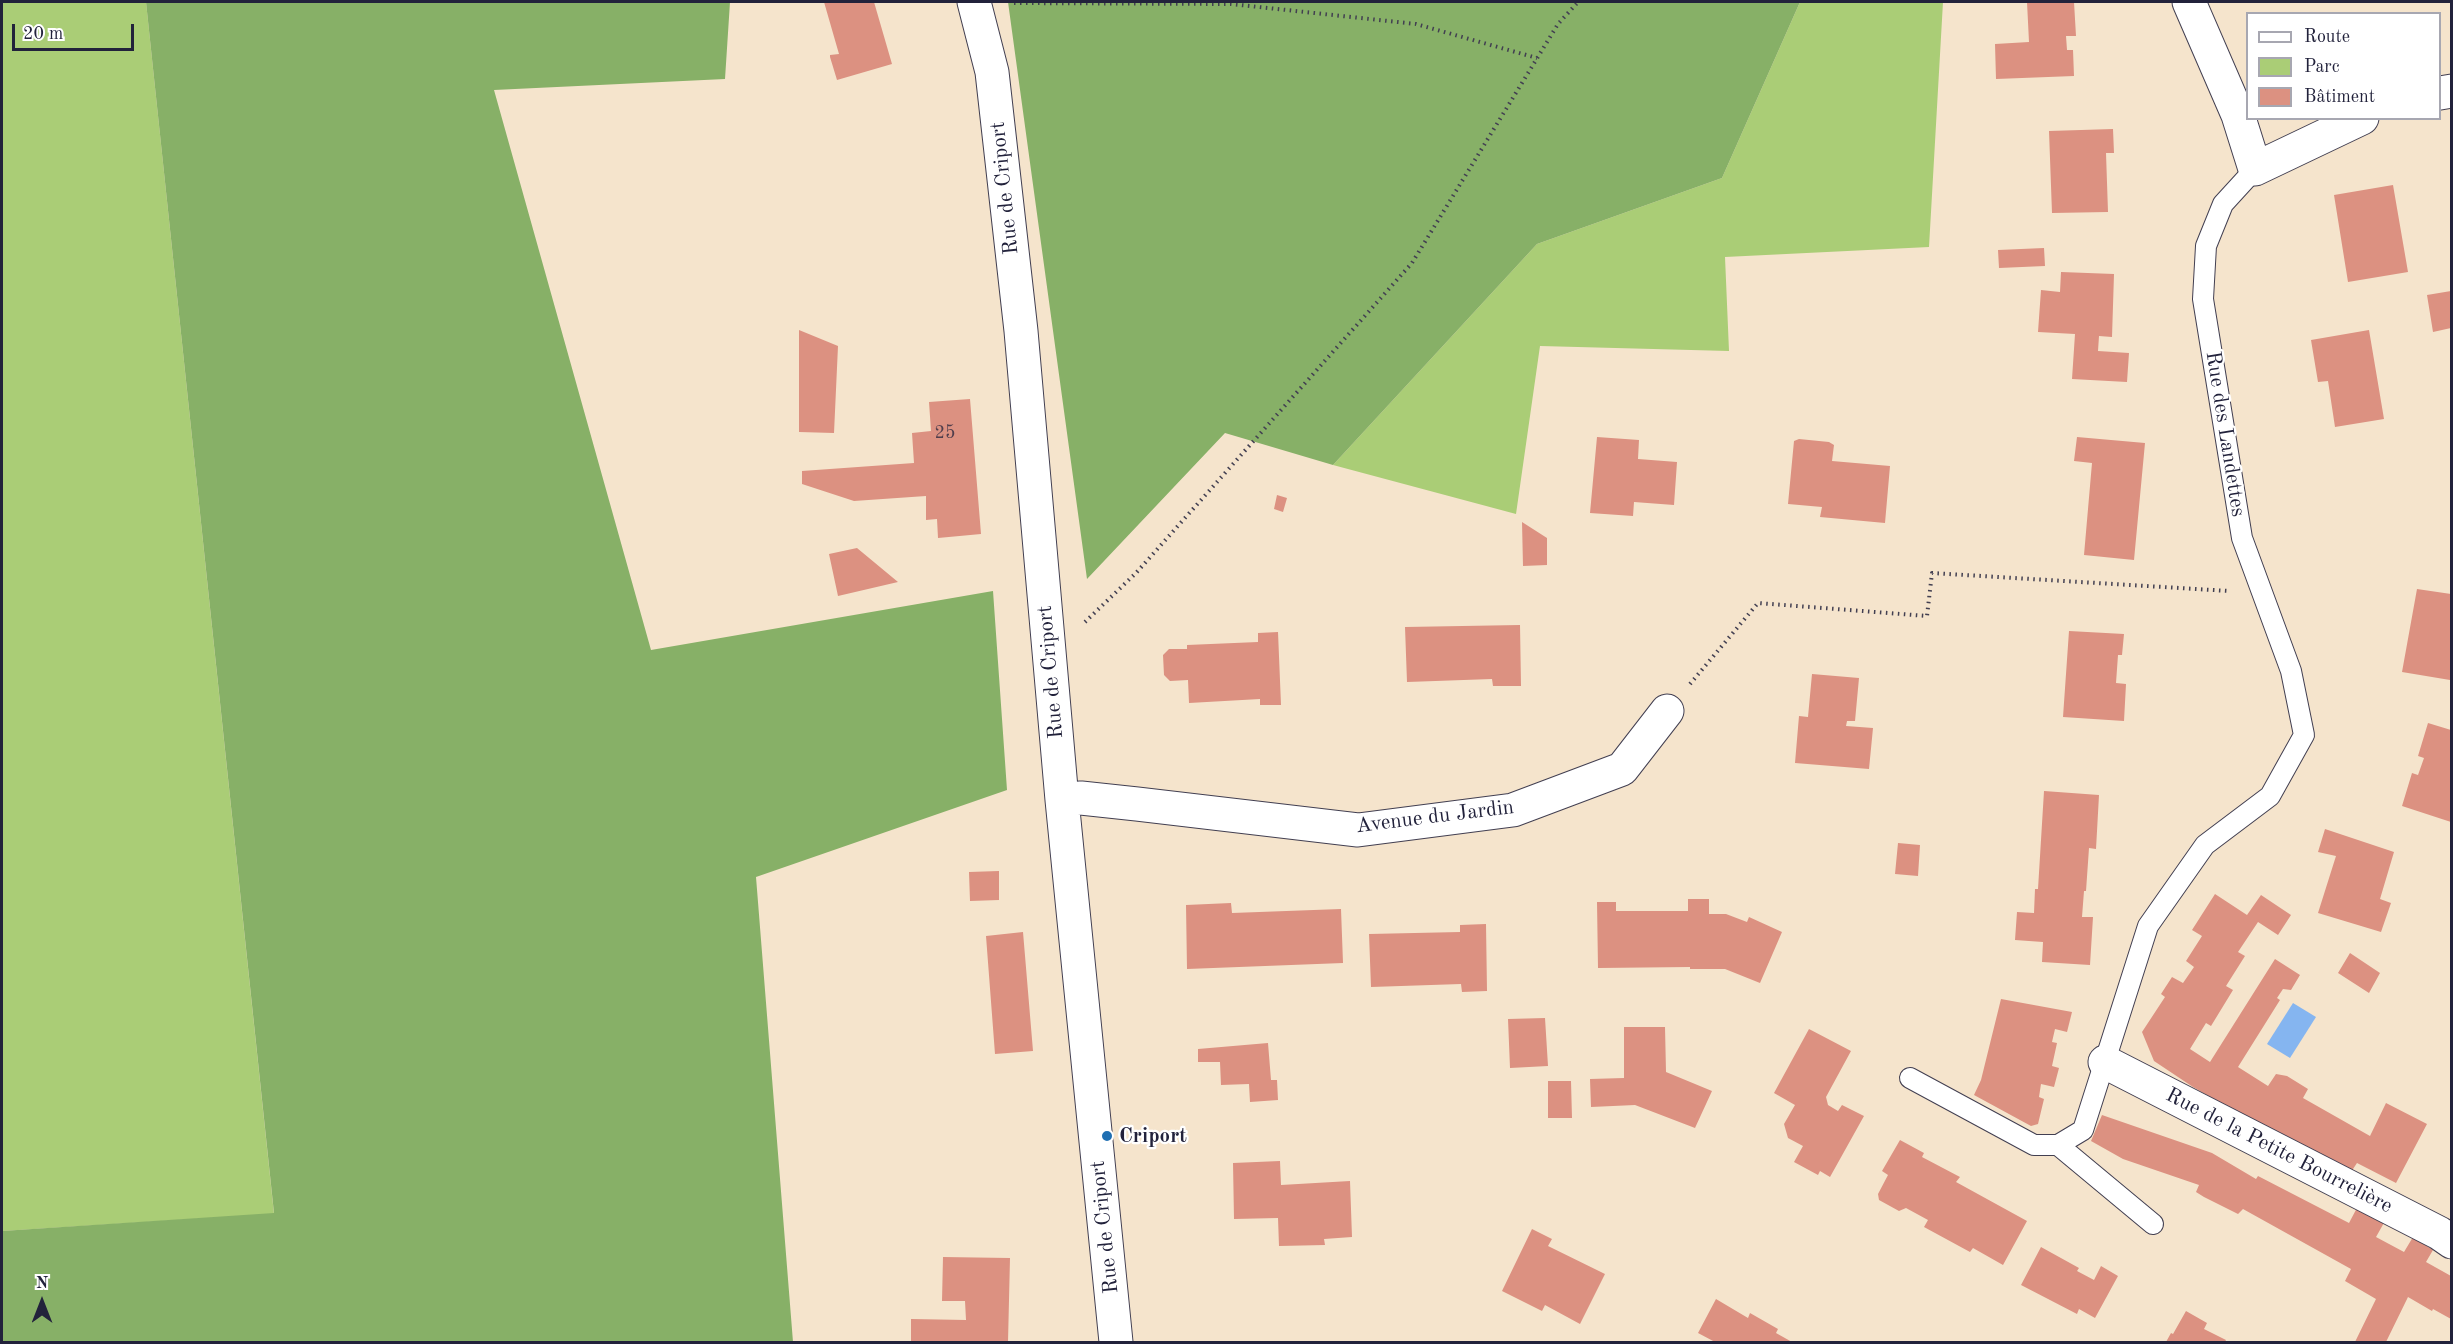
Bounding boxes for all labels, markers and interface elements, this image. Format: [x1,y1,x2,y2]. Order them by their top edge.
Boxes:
scale bar [15,12,136,50]
legend [2246,12,2441,120]
text: 20 m [23,25,63,43]
text: Route [2304,28,2350,46]
text: Parc [2304,58,2340,76]
text: Bâtiment [2304,88,2375,106]
street label: Rue de Criport [985,120,1025,256]
street label: Rue des Landettes [2199,349,2251,519]
house number: 25 [935,422,955,444]
street label: Rue de Criport [1033,604,1069,740]
street label: Avenue du Jardin [1355,795,1515,839]
street label: Rue de la Petite Bourrelière [2161,1083,2397,1219]
place label: Criport [1119,1123,1187,1149]
marker: Criport [1100,1129,1114,1143]
street label: Rue de Criport [1085,1159,1125,1295]
north arrow [12,1272,72,1332]
text: N [36,1276,48,1292]

